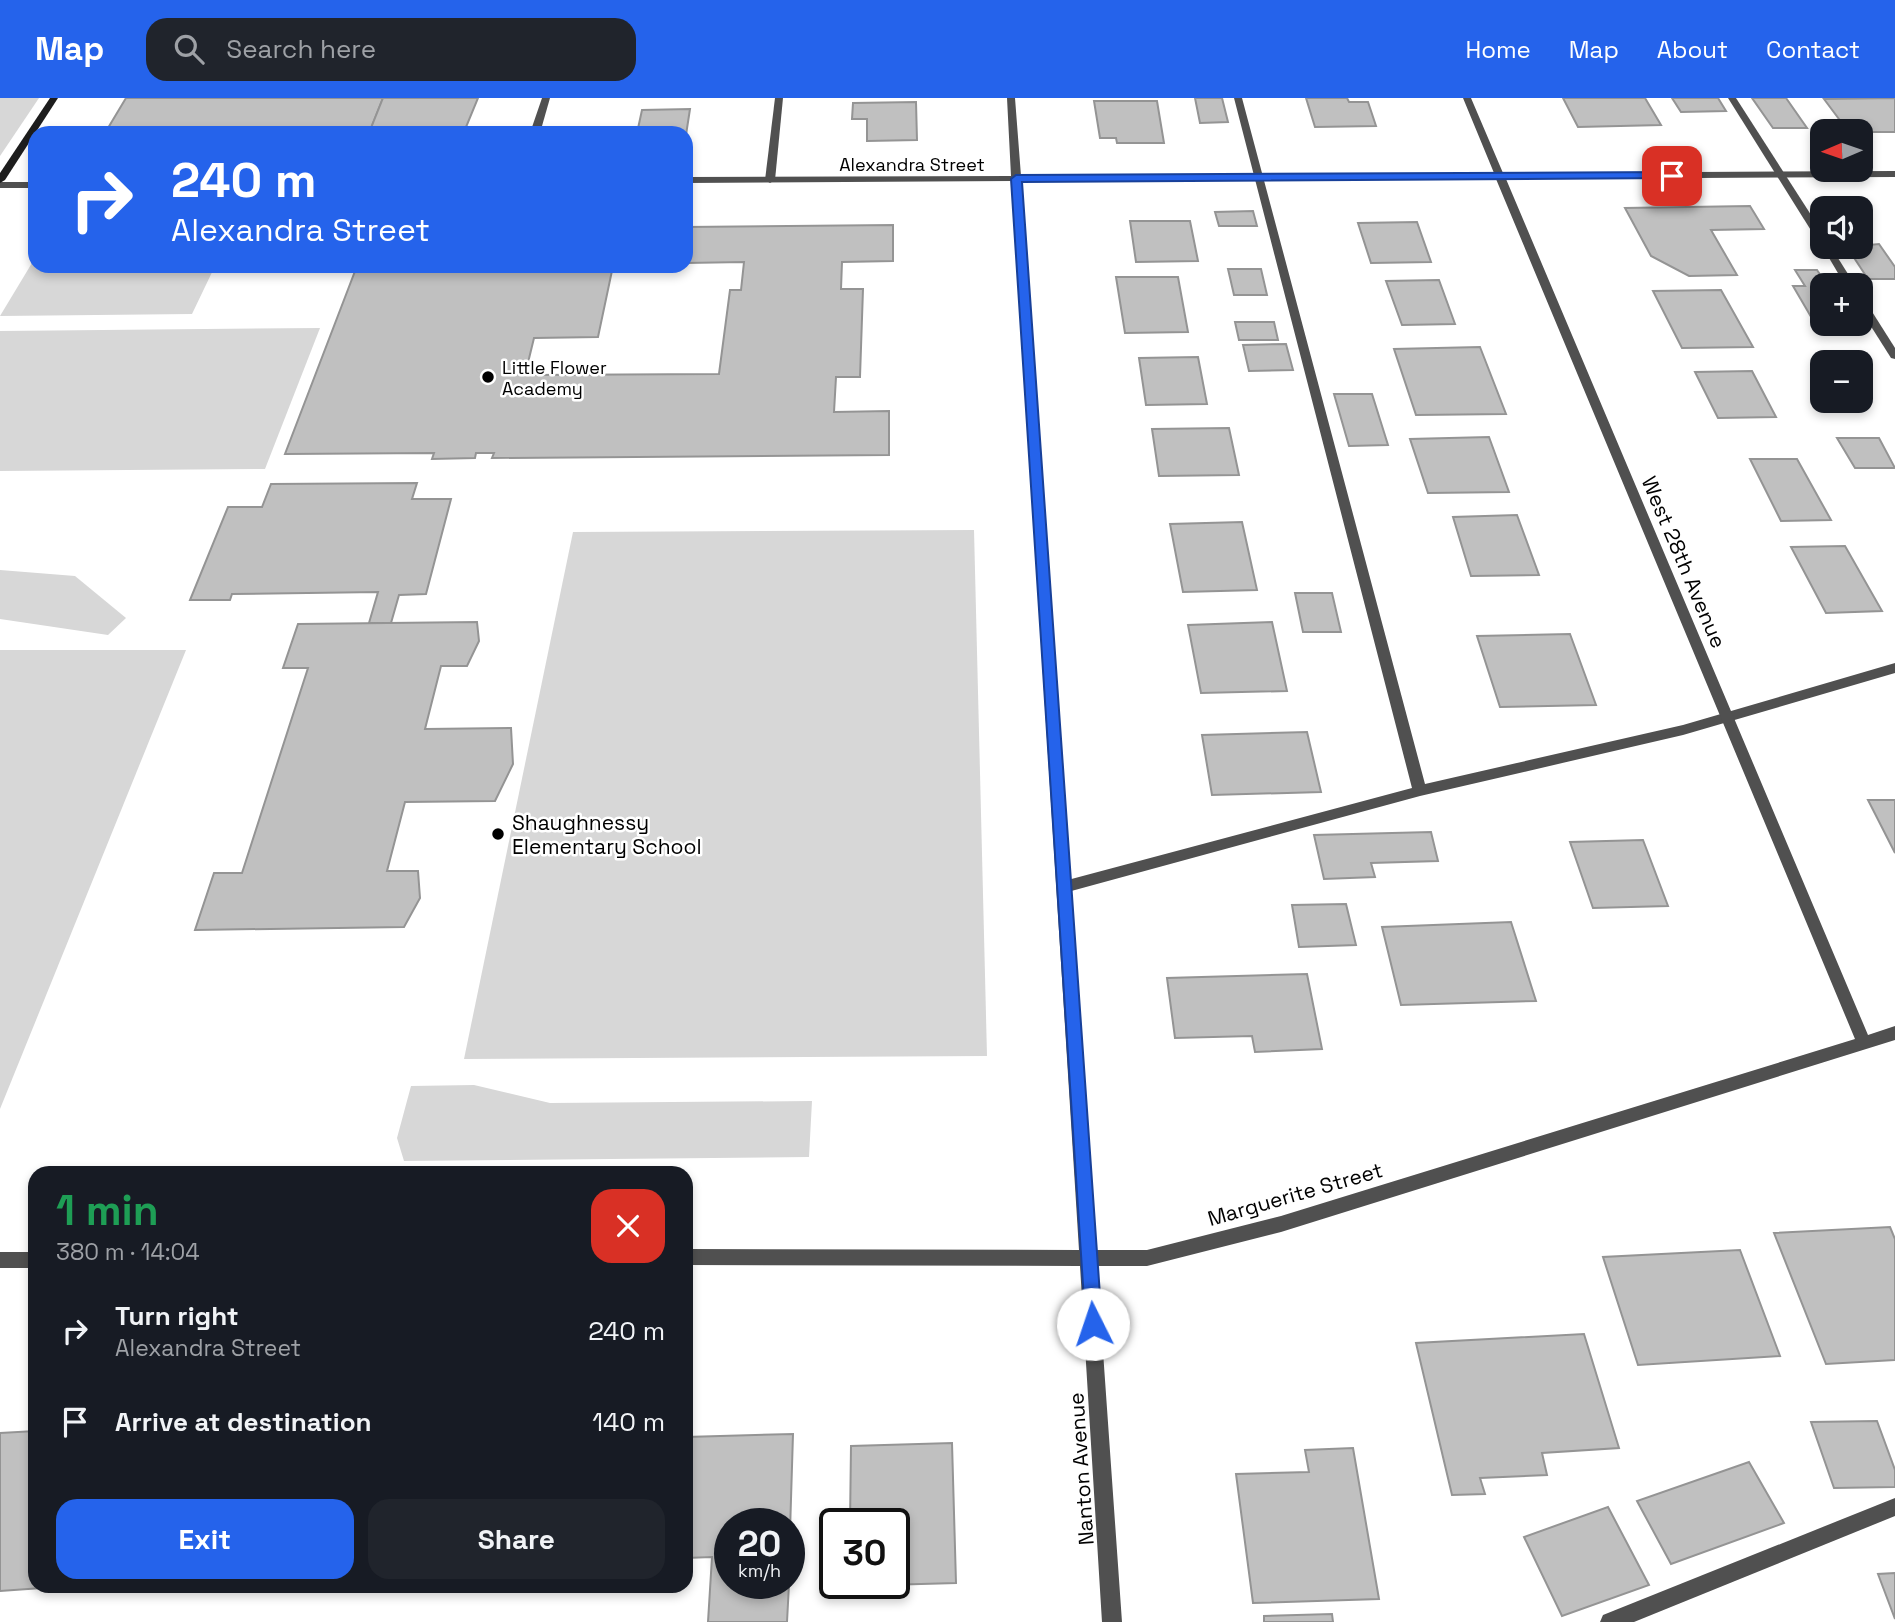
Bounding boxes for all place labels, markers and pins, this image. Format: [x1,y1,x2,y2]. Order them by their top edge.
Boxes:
pin [1642,146,1702,206]
place label: Little Flower Academy [502,356,607,400]
marker: Little Flower Academy [480,369,496,385]
place label: Shaughnessy Elementary School [512,809,702,860]
marker: Shaughnessy Elementary School [490,826,506,842]

